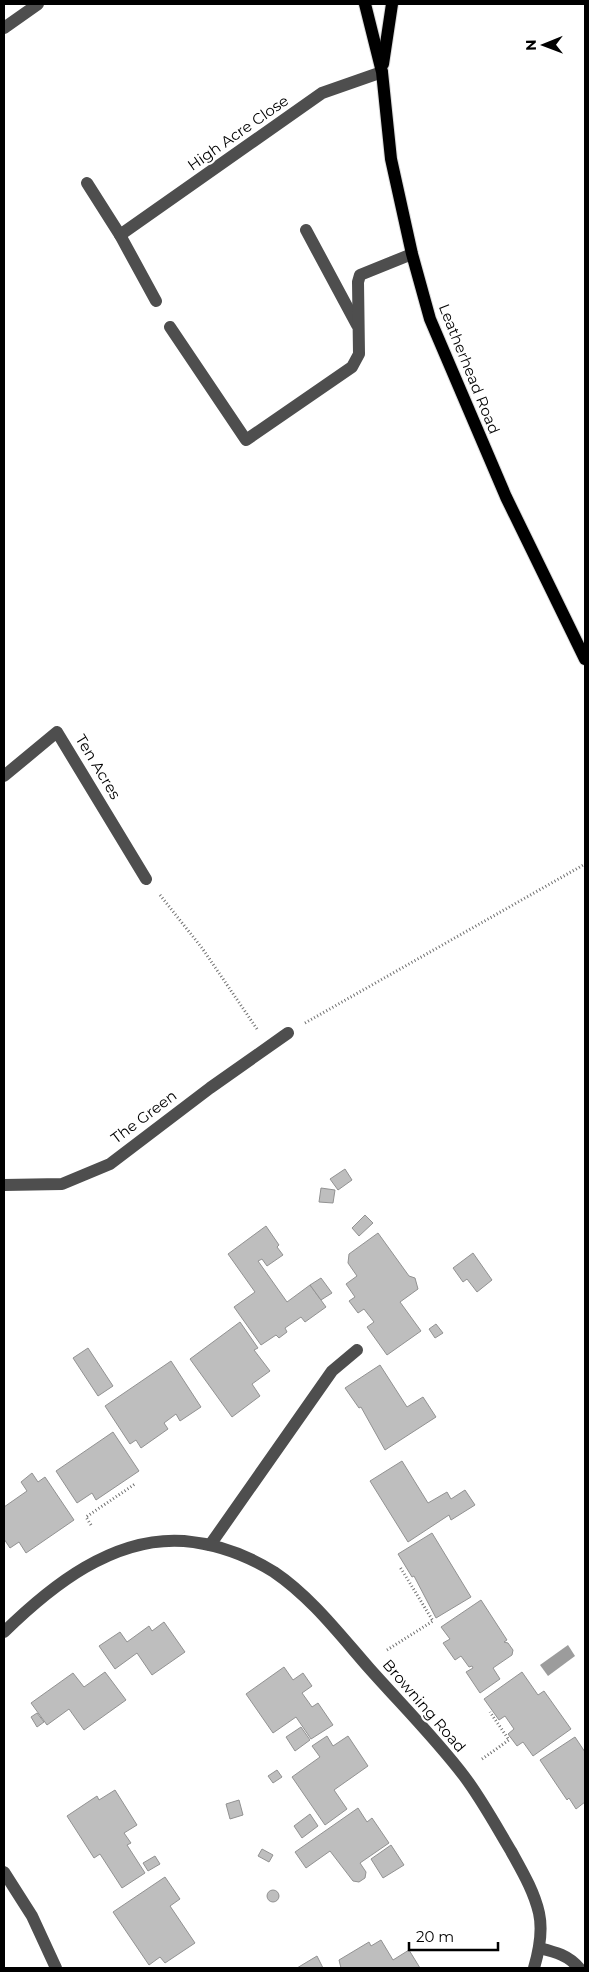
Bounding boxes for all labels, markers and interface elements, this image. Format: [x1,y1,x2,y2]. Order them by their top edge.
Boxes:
north arrow [519,20,569,70]
text: N [522,39,540,51]
street label: High Acre Close [184,91,292,174]
street label: Leatherhead Road [435,301,504,437]
street label: Ten Acres [72,731,125,803]
street label: The Green [107,1086,180,1147]
street label: Browning Road [379,1655,470,1756]
scale bar [409,1920,498,1952]
text: 20 m [416,1927,454,1946]

